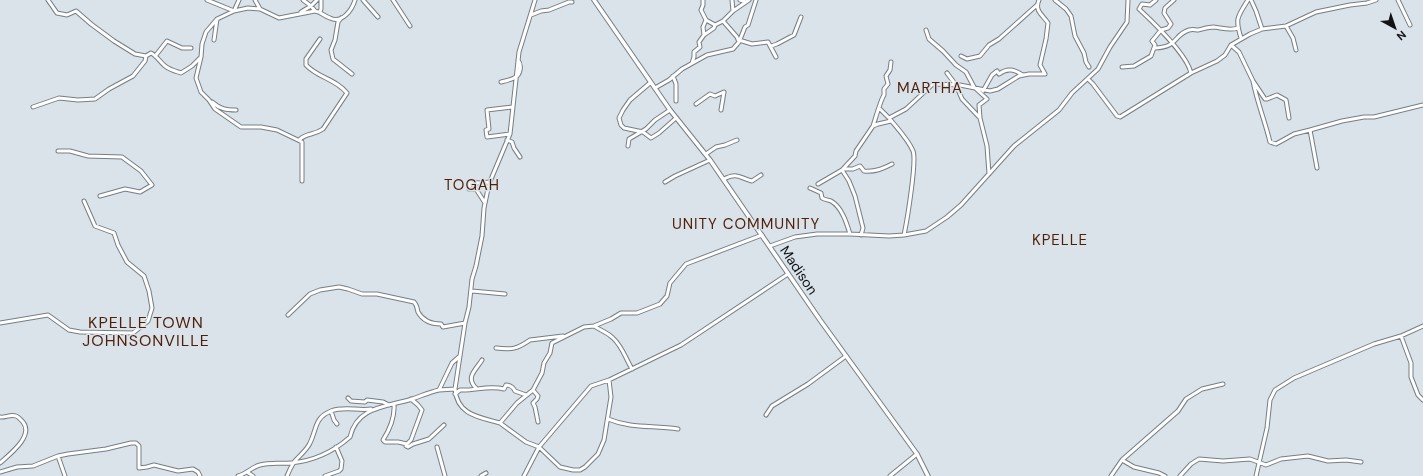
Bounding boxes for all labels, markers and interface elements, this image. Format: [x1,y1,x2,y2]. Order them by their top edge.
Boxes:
north arrow [1375,8,1415,48]
text: N [1394,28,1409,44]
district label: MARTHA [897,78,963,98]
district label: TOGAH [444,175,500,195]
district label: UNITY COMMUNITY [672,214,820,234]
district label: KPELLE [1032,230,1088,250]
street label: Madison [776,242,822,298]
district label: KPELLE TOWN JOHNSONVILLE [82,312,210,351]

